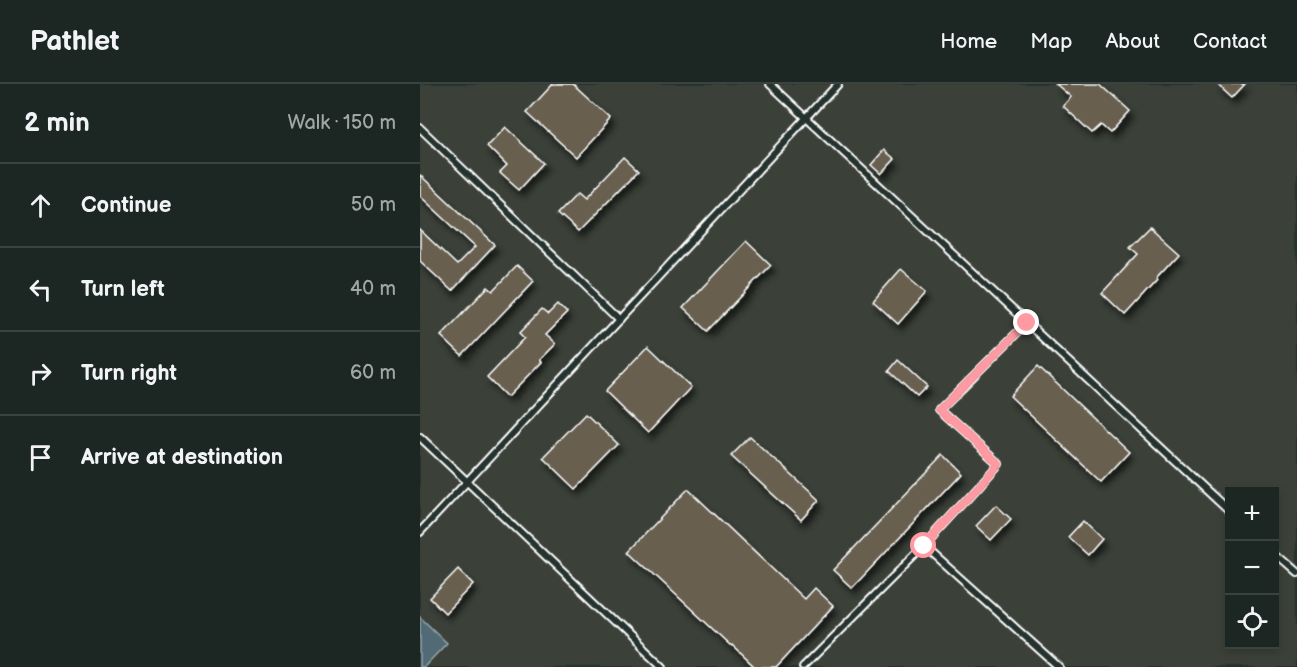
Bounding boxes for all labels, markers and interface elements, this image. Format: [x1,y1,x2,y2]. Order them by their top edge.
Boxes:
text: Pathlet [30,25,119,58]
text: Home [940,29,997,54]
text: Map [1030,29,1072,54]
text: About [1105,29,1160,54]
text: Contact [1193,29,1267,54]
text: 2 min [24,108,90,139]
text: Walk · 150 m [287,111,396,135]
icon: ahead [24,189,57,222]
text: Continue [81,192,171,219]
text: 50 m [351,193,396,217]
icon: left [24,273,57,306]
text: Turn left [81,276,165,303]
text: 40 m [350,277,396,301]
route end [1013,309,1039,335]
icon: right [24,357,57,390]
text: Turn right [81,360,177,387]
text: 60 m [350,361,396,385]
icon: arrive [24,441,57,474]
text: Arrive at destination [81,444,283,471]
map controls [1225,487,1279,649]
button: + [1225,487,1279,541]
route start [910,532,936,558]
button: − [1225,541,1279,595]
button: locate [1225,595,1279,649]

